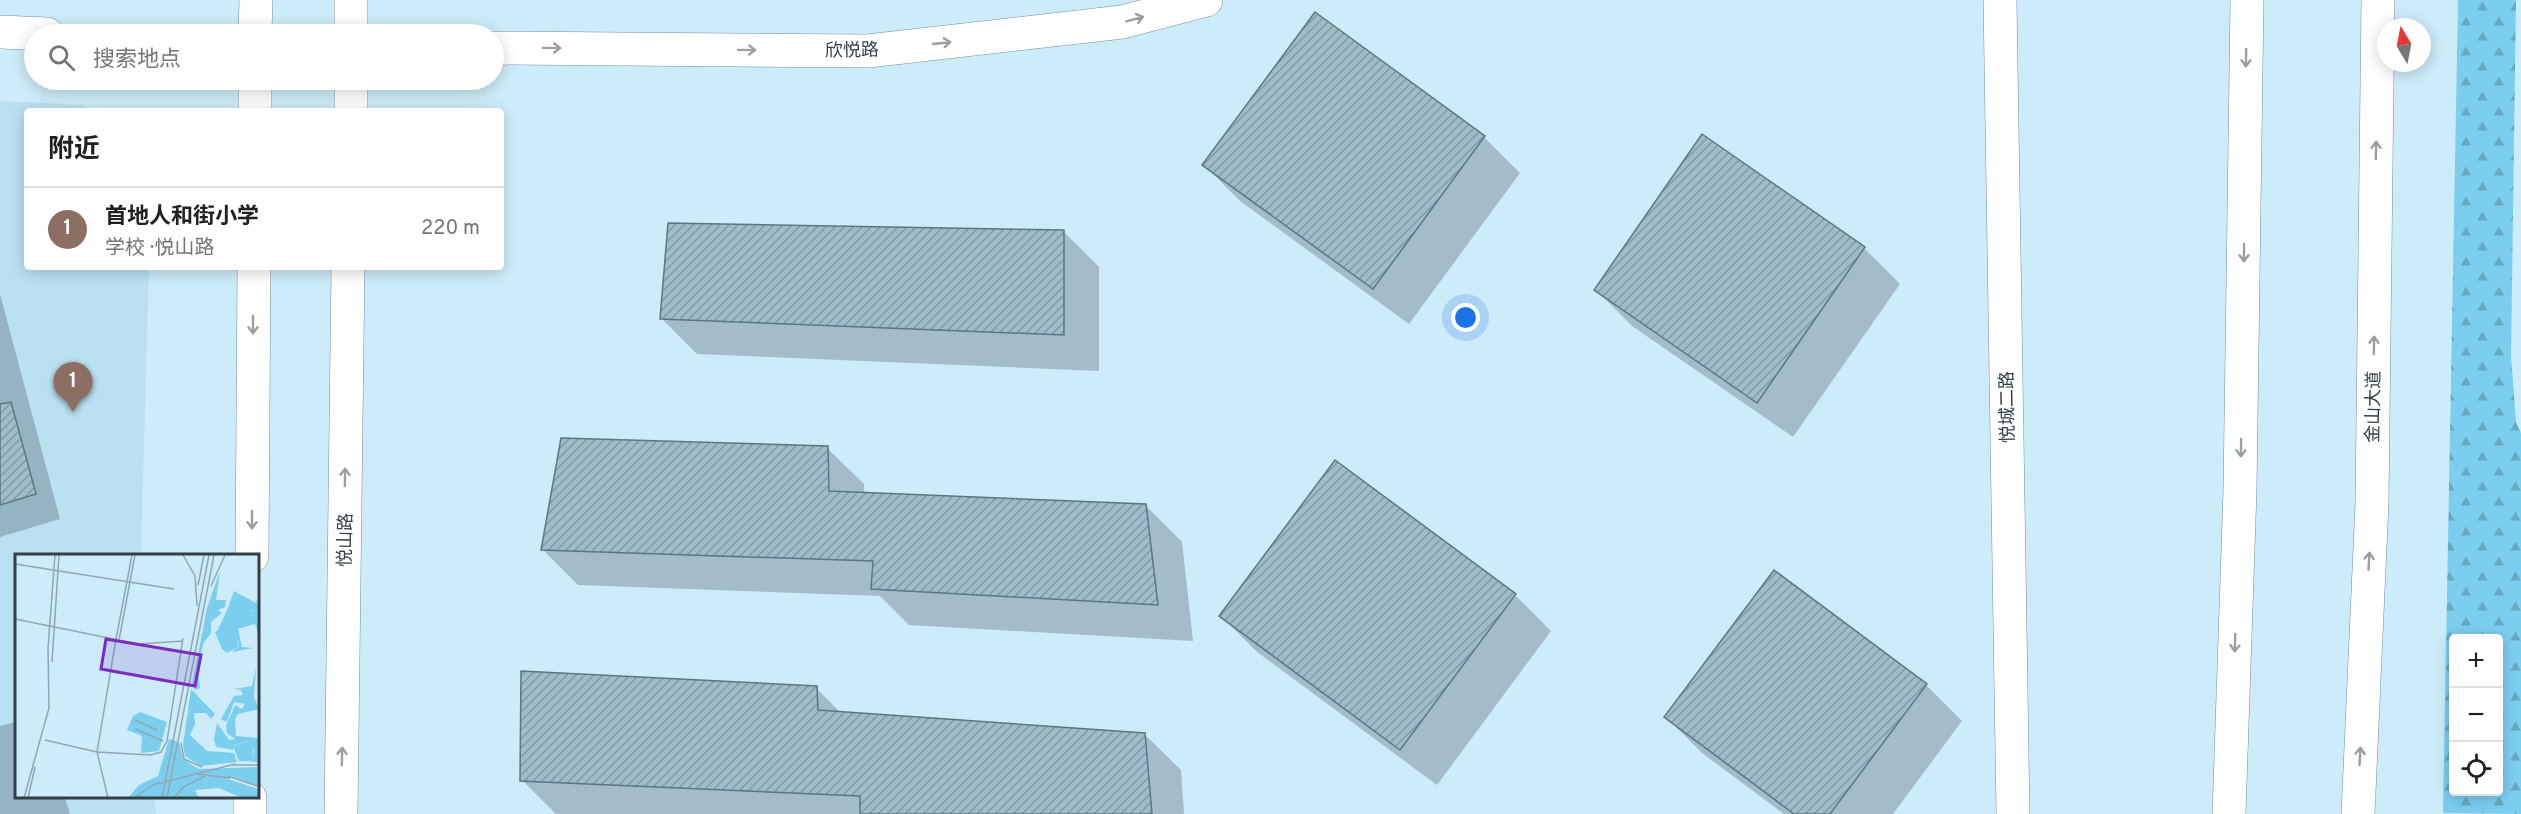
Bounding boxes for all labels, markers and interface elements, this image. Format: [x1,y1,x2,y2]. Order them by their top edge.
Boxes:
one-way arrow [1125,13,1144,24]
north arrow [2377,18,2431,72]
search box [24,24,504,90]
one-way arrow [931,37,951,48]
street label: 欣悦路 [825,40,879,63]
icon: search [45,41,78,74]
one-way arrow [541,42,561,54]
one-way arrow [736,44,756,56]
text: 搜索地点 [93,47,181,74]
one-way arrow [2241,48,2252,68]
text: 附近 [48,134,100,167]
one-way arrow [2370,140,2382,160]
text: 首地人和街小学 [105,204,259,231]
text: 1 [64,216,72,242]
text: 220 m [421,216,480,242]
text: 学校 · 悦山路 [105,236,214,262]
one-way arrow [2238,243,2250,263]
your location [1451,303,1480,332]
one-way arrow [248,315,259,335]
one-way arrow [2368,335,2380,355]
pin: 1 [54,362,92,412]
street label: 悦城二路 [1996,371,2021,443]
street label: 金山大道 [2362,371,2387,443]
one-way arrow [2235,438,2247,458]
one-way arrow [340,467,351,487]
one-way arrow [246,510,258,530]
street label: 悦山路 [335,513,358,567]
one-way arrow [2364,551,2375,571]
inset map [15,554,260,799]
one-way arrow [2229,633,2240,653]
map controls [2449,634,2503,796]
button: + [2449,634,2503,688]
button: − [2449,688,2503,742]
button: locate [2449,742,2503,796]
one-way arrow [336,746,347,766]
one-way arrow [2355,746,2366,766]

